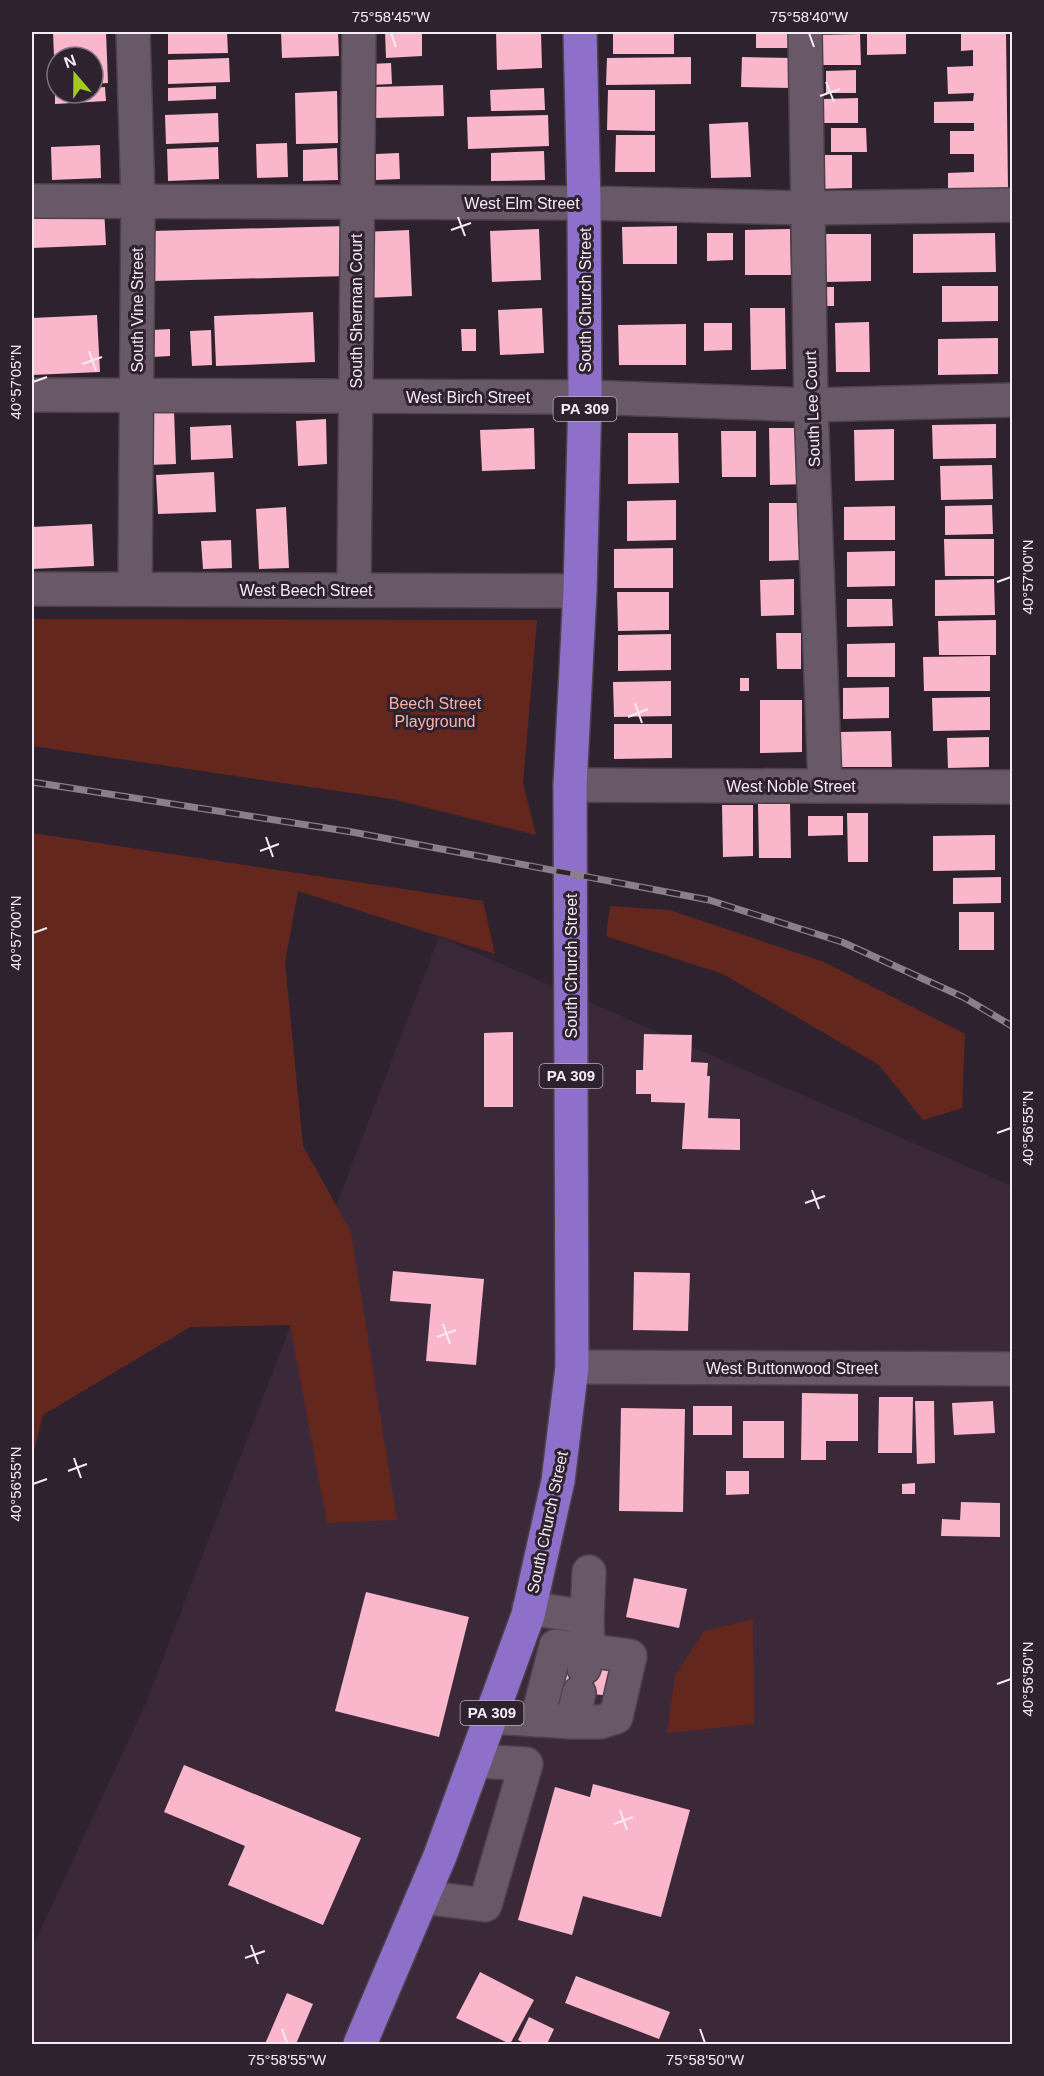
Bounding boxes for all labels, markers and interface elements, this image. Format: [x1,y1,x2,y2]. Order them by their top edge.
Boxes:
text: 75°58'45"W [352,8,431,25]
text: 75°58'40"W [770,8,849,25]
north arrow [45,45,105,105]
text: N [62,51,78,71]
street label: West Elm Street [464,195,580,212]
street label: South Church Street [577,227,594,372]
street label: South Sherman Court [348,233,365,388]
street label: South Vine Street [129,247,146,373]
text: 40°57'05"N [7,344,24,420]
street label: South Lee Court [802,350,823,468]
street label: West Birch Street [406,389,531,406]
road number: PA 309 [554,397,616,421]
text: 40°57'00"N [1019,539,1036,615]
street label: West Beech Street [239,582,373,599]
park label: Beech Street Playground [389,695,482,730]
street label: West Noble Street [726,778,856,795]
street label: South Church Street [563,893,580,1038]
text: 40°57'00"N [7,895,24,971]
road number: PA 309 [540,1064,602,1088]
text: 40°56'55"N [1019,1090,1036,1166]
street label: West Buttonwood Street [706,1360,879,1377]
text: 40°56'55"N [7,1446,24,1522]
street label: South Church Street [524,1449,571,1595]
text: 40°56'50"N [1019,1641,1036,1717]
road number: PA 309 [460,1701,524,1725]
text: 75°58'55"W [248,2051,327,2068]
text: 75°58'50"W [666,2051,745,2068]

